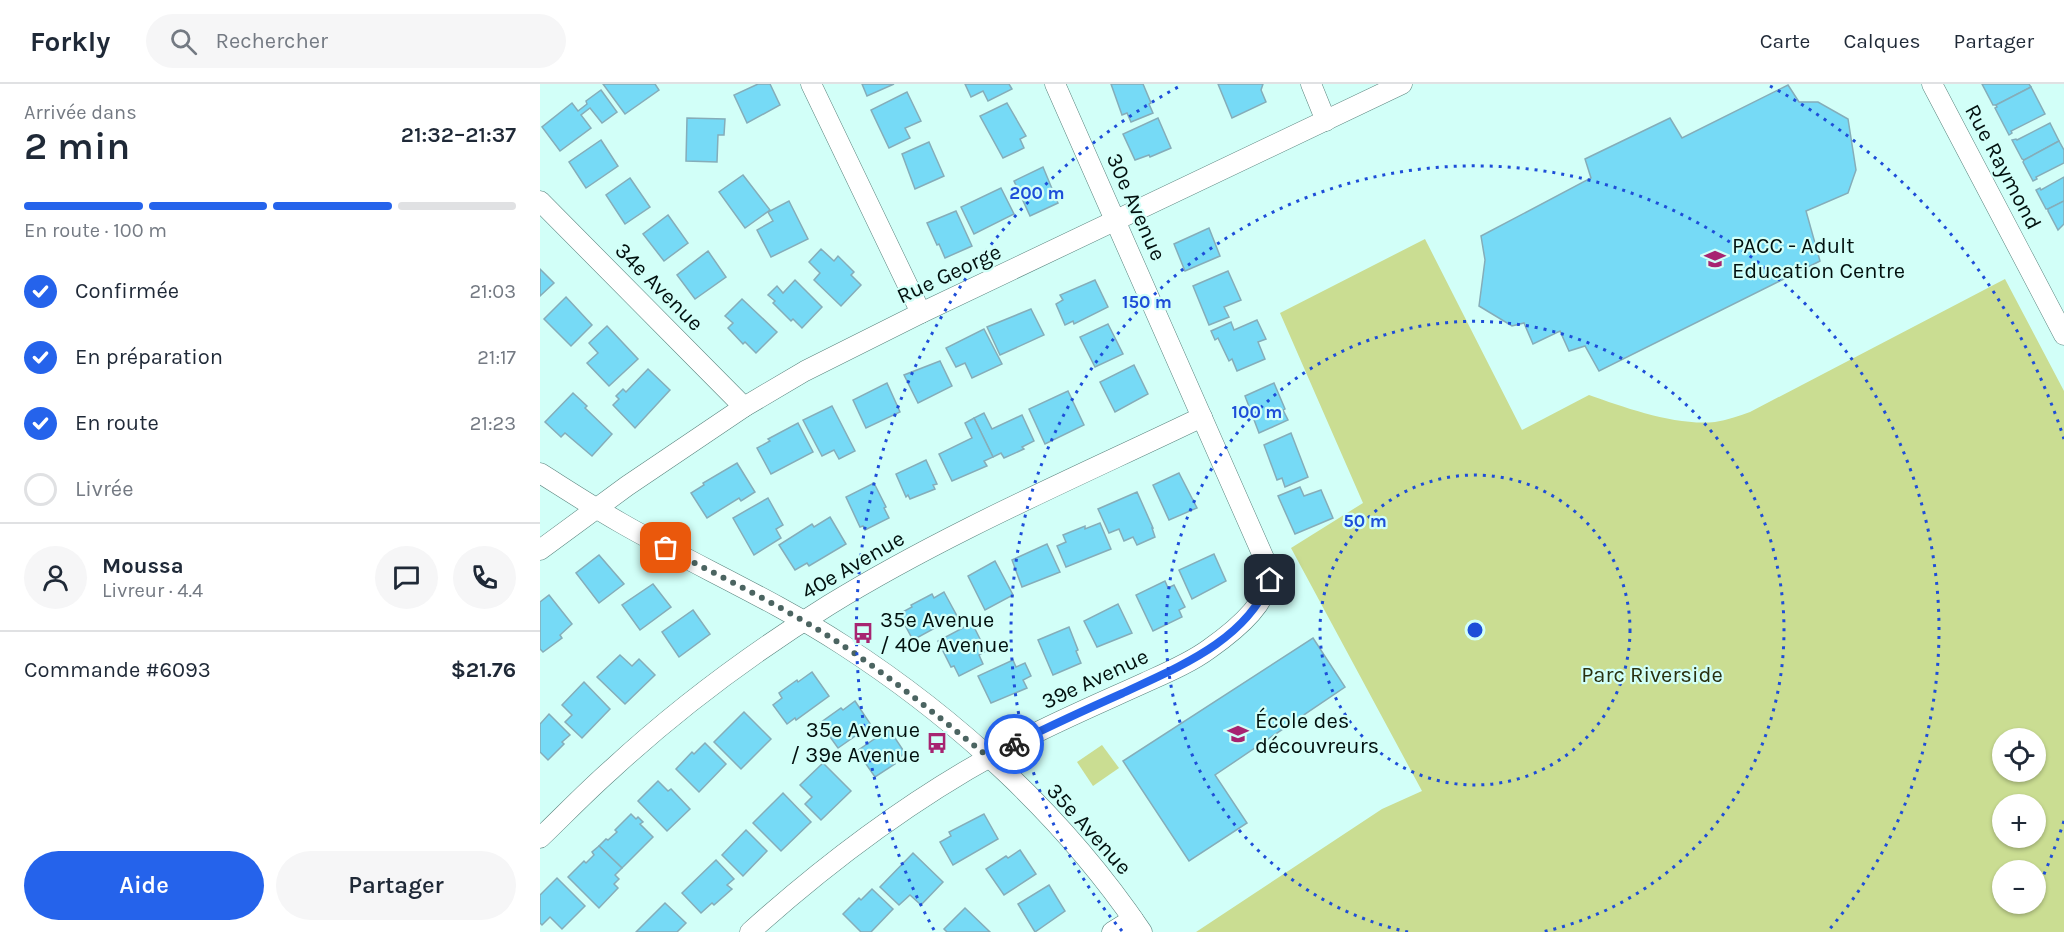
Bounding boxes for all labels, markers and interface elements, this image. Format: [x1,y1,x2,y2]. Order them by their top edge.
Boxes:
search box [146,14,566,68]
text: Forkly [30,25,110,58]
icon: search [167,25,200,58]
text: Rechercher [215,28,328,54]
text: Carte [1760,29,1810,53]
text: Calques [1843,29,1921,53]
text: Partager [1954,29,2034,53]
street label: Rue Raymond [1959,100,2047,234]
text: Arrivée dans [24,101,137,124]
text: 21:32–21:37 [401,122,516,148]
text: 2 min [24,123,130,169]
street label: 30e Avenue [1101,149,1171,265]
text: 200 m [1009,182,1065,204]
text: En route · 100 m [24,219,167,242]
place label: PACC - Adult Education Centre [1732,233,1905,284]
street label: 34e Avenue [609,237,709,337]
street label: Rue George [893,239,1005,309]
school or university icon: PACC - Adult Education Centre [1703,247,1727,271]
icon: check [24,275,57,308]
text: Confirmée [75,278,179,304]
text: 21:03 [470,280,516,303]
text: 150 m [1122,291,1172,313]
icon: check [24,341,57,374]
text: En préparation [75,344,223,370]
text: 21:17 [477,346,516,369]
text: 100 m [1232,401,1282,423]
icon: check [24,407,57,440]
text: En route [75,410,159,436]
text: 21:23 [470,412,516,435]
text: Livrée [75,476,133,502]
text: 50 m [1343,510,1387,532]
pin [640,522,691,573]
street label: 40e Avenue [797,525,909,605]
icon: bag [649,531,682,564]
button: person [24,546,87,609]
button: chat [375,546,438,609]
button: phone [453,546,516,609]
text: Moussa [102,553,184,579]
pin [1244,554,1295,605]
icon: home [1253,563,1286,596]
text: Livreur · 4.4 [102,579,203,602]
place label: 35e Avenue / 40e Avenue [880,607,1009,658]
centre of rings [1465,620,1485,640]
bus stop icon: 35e Avenue / 40e Avenue [851,621,875,645]
street label: 39e Avenue [1038,643,1152,715]
text: Commande #6093 [24,657,211,683]
text: $21.76 [451,657,516,683]
park label: Parc Riverside [1581,662,1723,688]
place label: École des découvreurs [1255,707,1379,759]
courier [984,714,1044,774]
place label: 35e Avenue / 39e Avenue [791,717,920,768]
school or university icon: École des découvreurs [1226,722,1250,746]
icon: bike [998,728,1031,761]
map controls [1992,728,2046,914]
button: locate [1992,728,2046,782]
bus stop icon: 35e Avenue / 39e Avenue [925,731,949,755]
street label: 35e Avenue [1041,778,1137,880]
button: + [1992,794,2046,848]
button: Aide [24,851,264,920]
button: Partager [276,851,516,920]
button: − [1992,860,2046,914]

